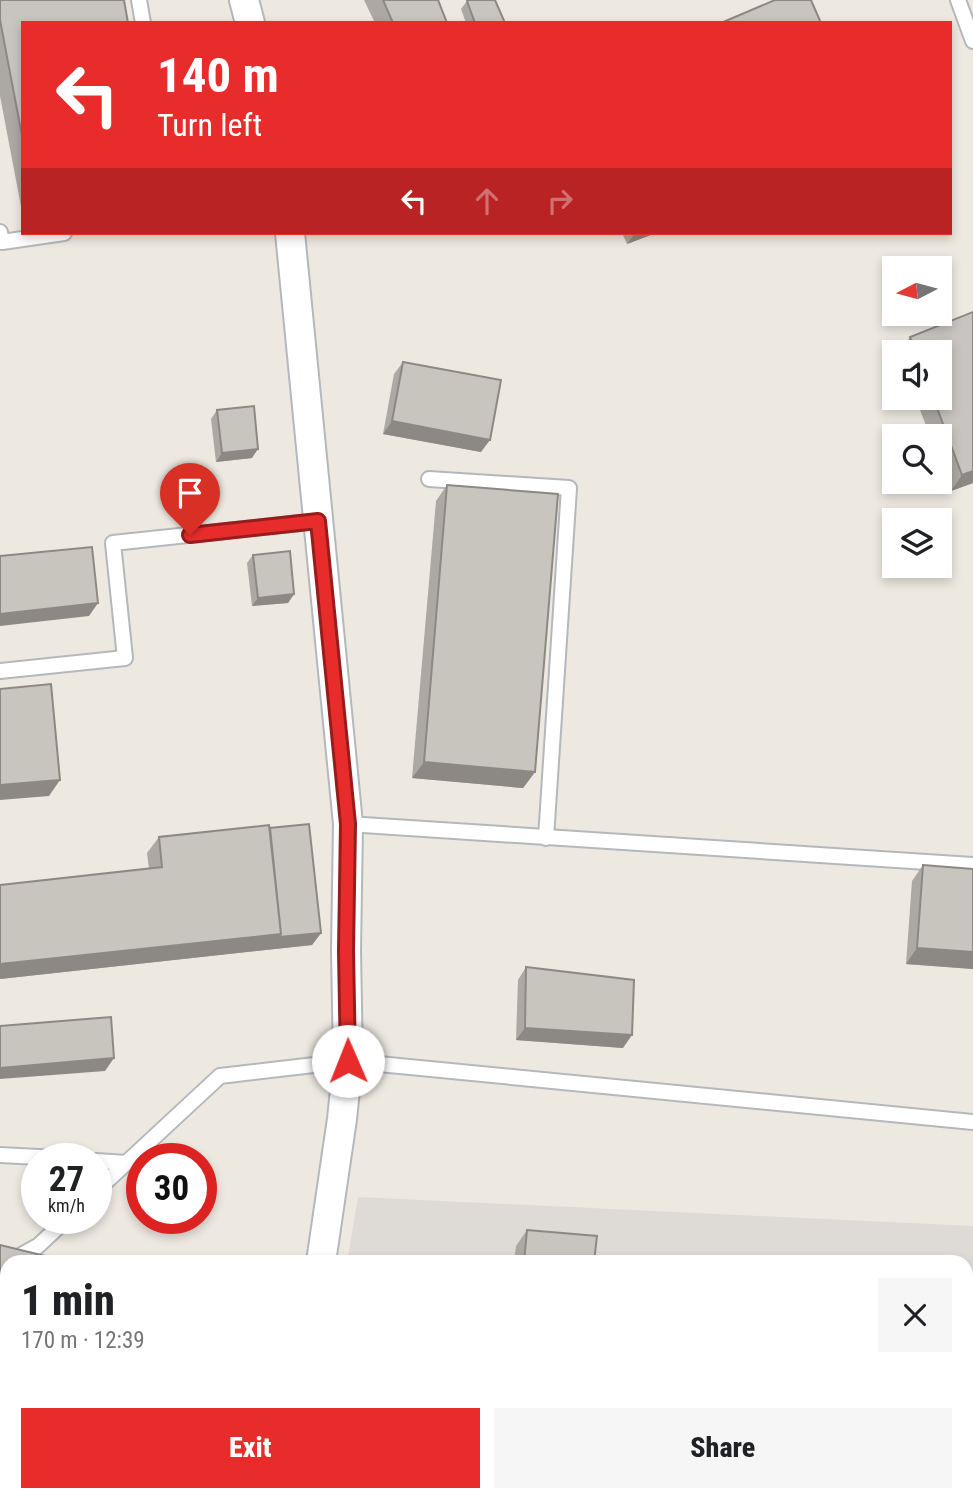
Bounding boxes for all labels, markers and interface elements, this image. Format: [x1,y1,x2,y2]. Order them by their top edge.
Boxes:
text: 140 m [157,47,279,104]
icon: left [42,49,133,140]
text: Turn left [157,106,262,144]
icon: left [395,182,433,220]
icon: ahead [468,182,506,220]
icon: right [541,182,579,220]
north arrow [882,256,952,326]
map controls [882,256,952,578]
button: sound [882,340,952,410]
button: search [882,424,952,494]
pin [160,463,220,535]
icon: arrive [171,474,209,512]
button: layers [882,508,952,578]
position arrow [311,1024,385,1098]
speed limit sign: 30 [126,1143,217,1234]
text: 27 [49,1159,84,1200]
text: km/h [48,1195,85,1216]
text: 1 min [21,1276,115,1325]
button: close [878,1278,952,1352]
text: 170 m · 12:39 [21,1327,145,1354]
button: Exit [21,1408,480,1488]
button: Share [494,1408,952,1488]

